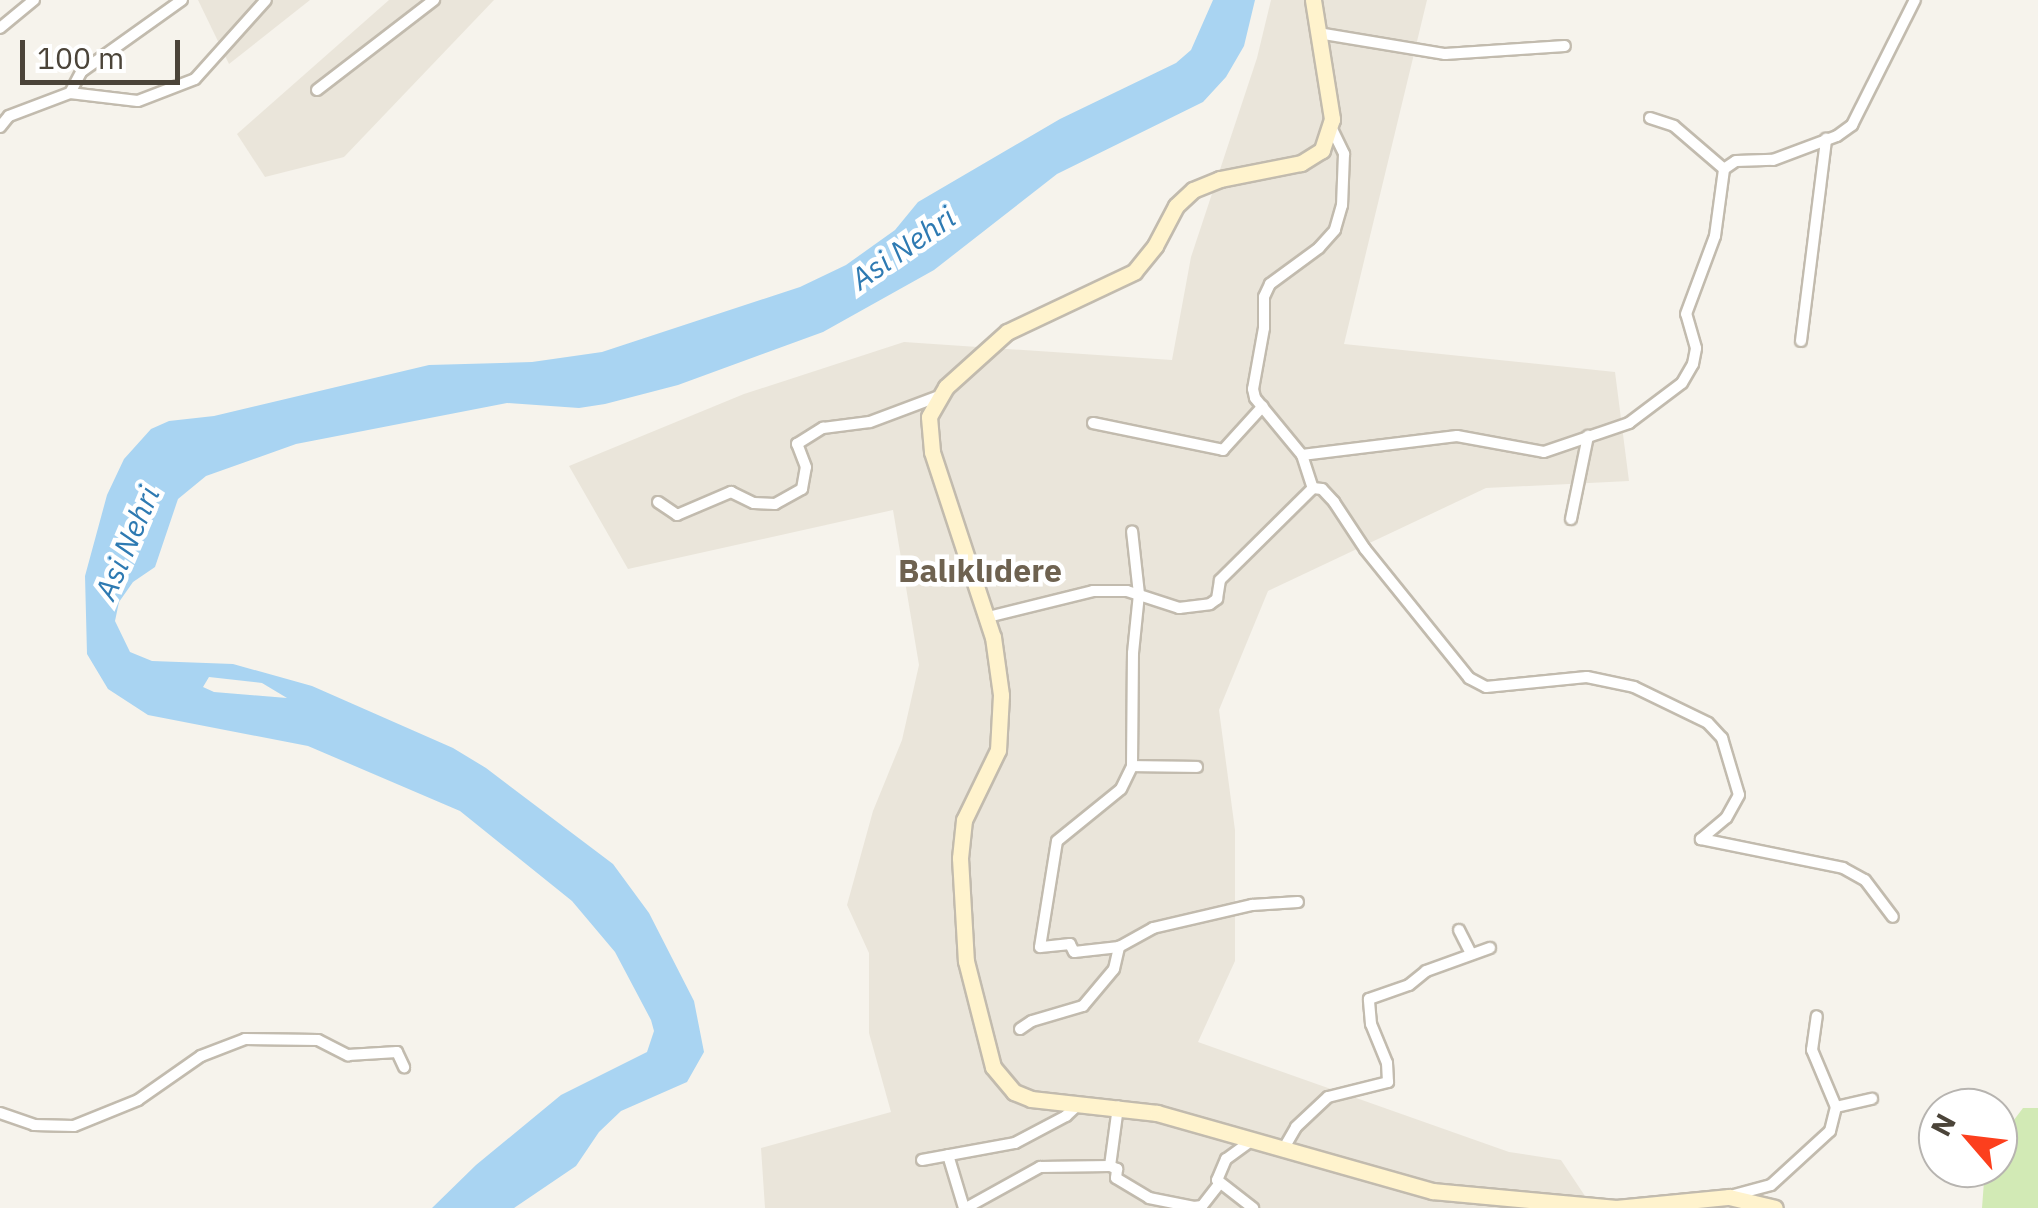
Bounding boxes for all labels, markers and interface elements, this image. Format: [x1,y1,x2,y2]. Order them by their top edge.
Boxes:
scale bar [25,20,185,82]
text: 100 m [37,38,124,77]
water label: Asi Nehri [844,199,962,297]
water label: Asi Nehri [87,481,167,605]
district label: Balıklıdere [898,551,1062,589]
north arrow [1918,1088,2018,1188]
text: N [1922,1107,1964,1142]

